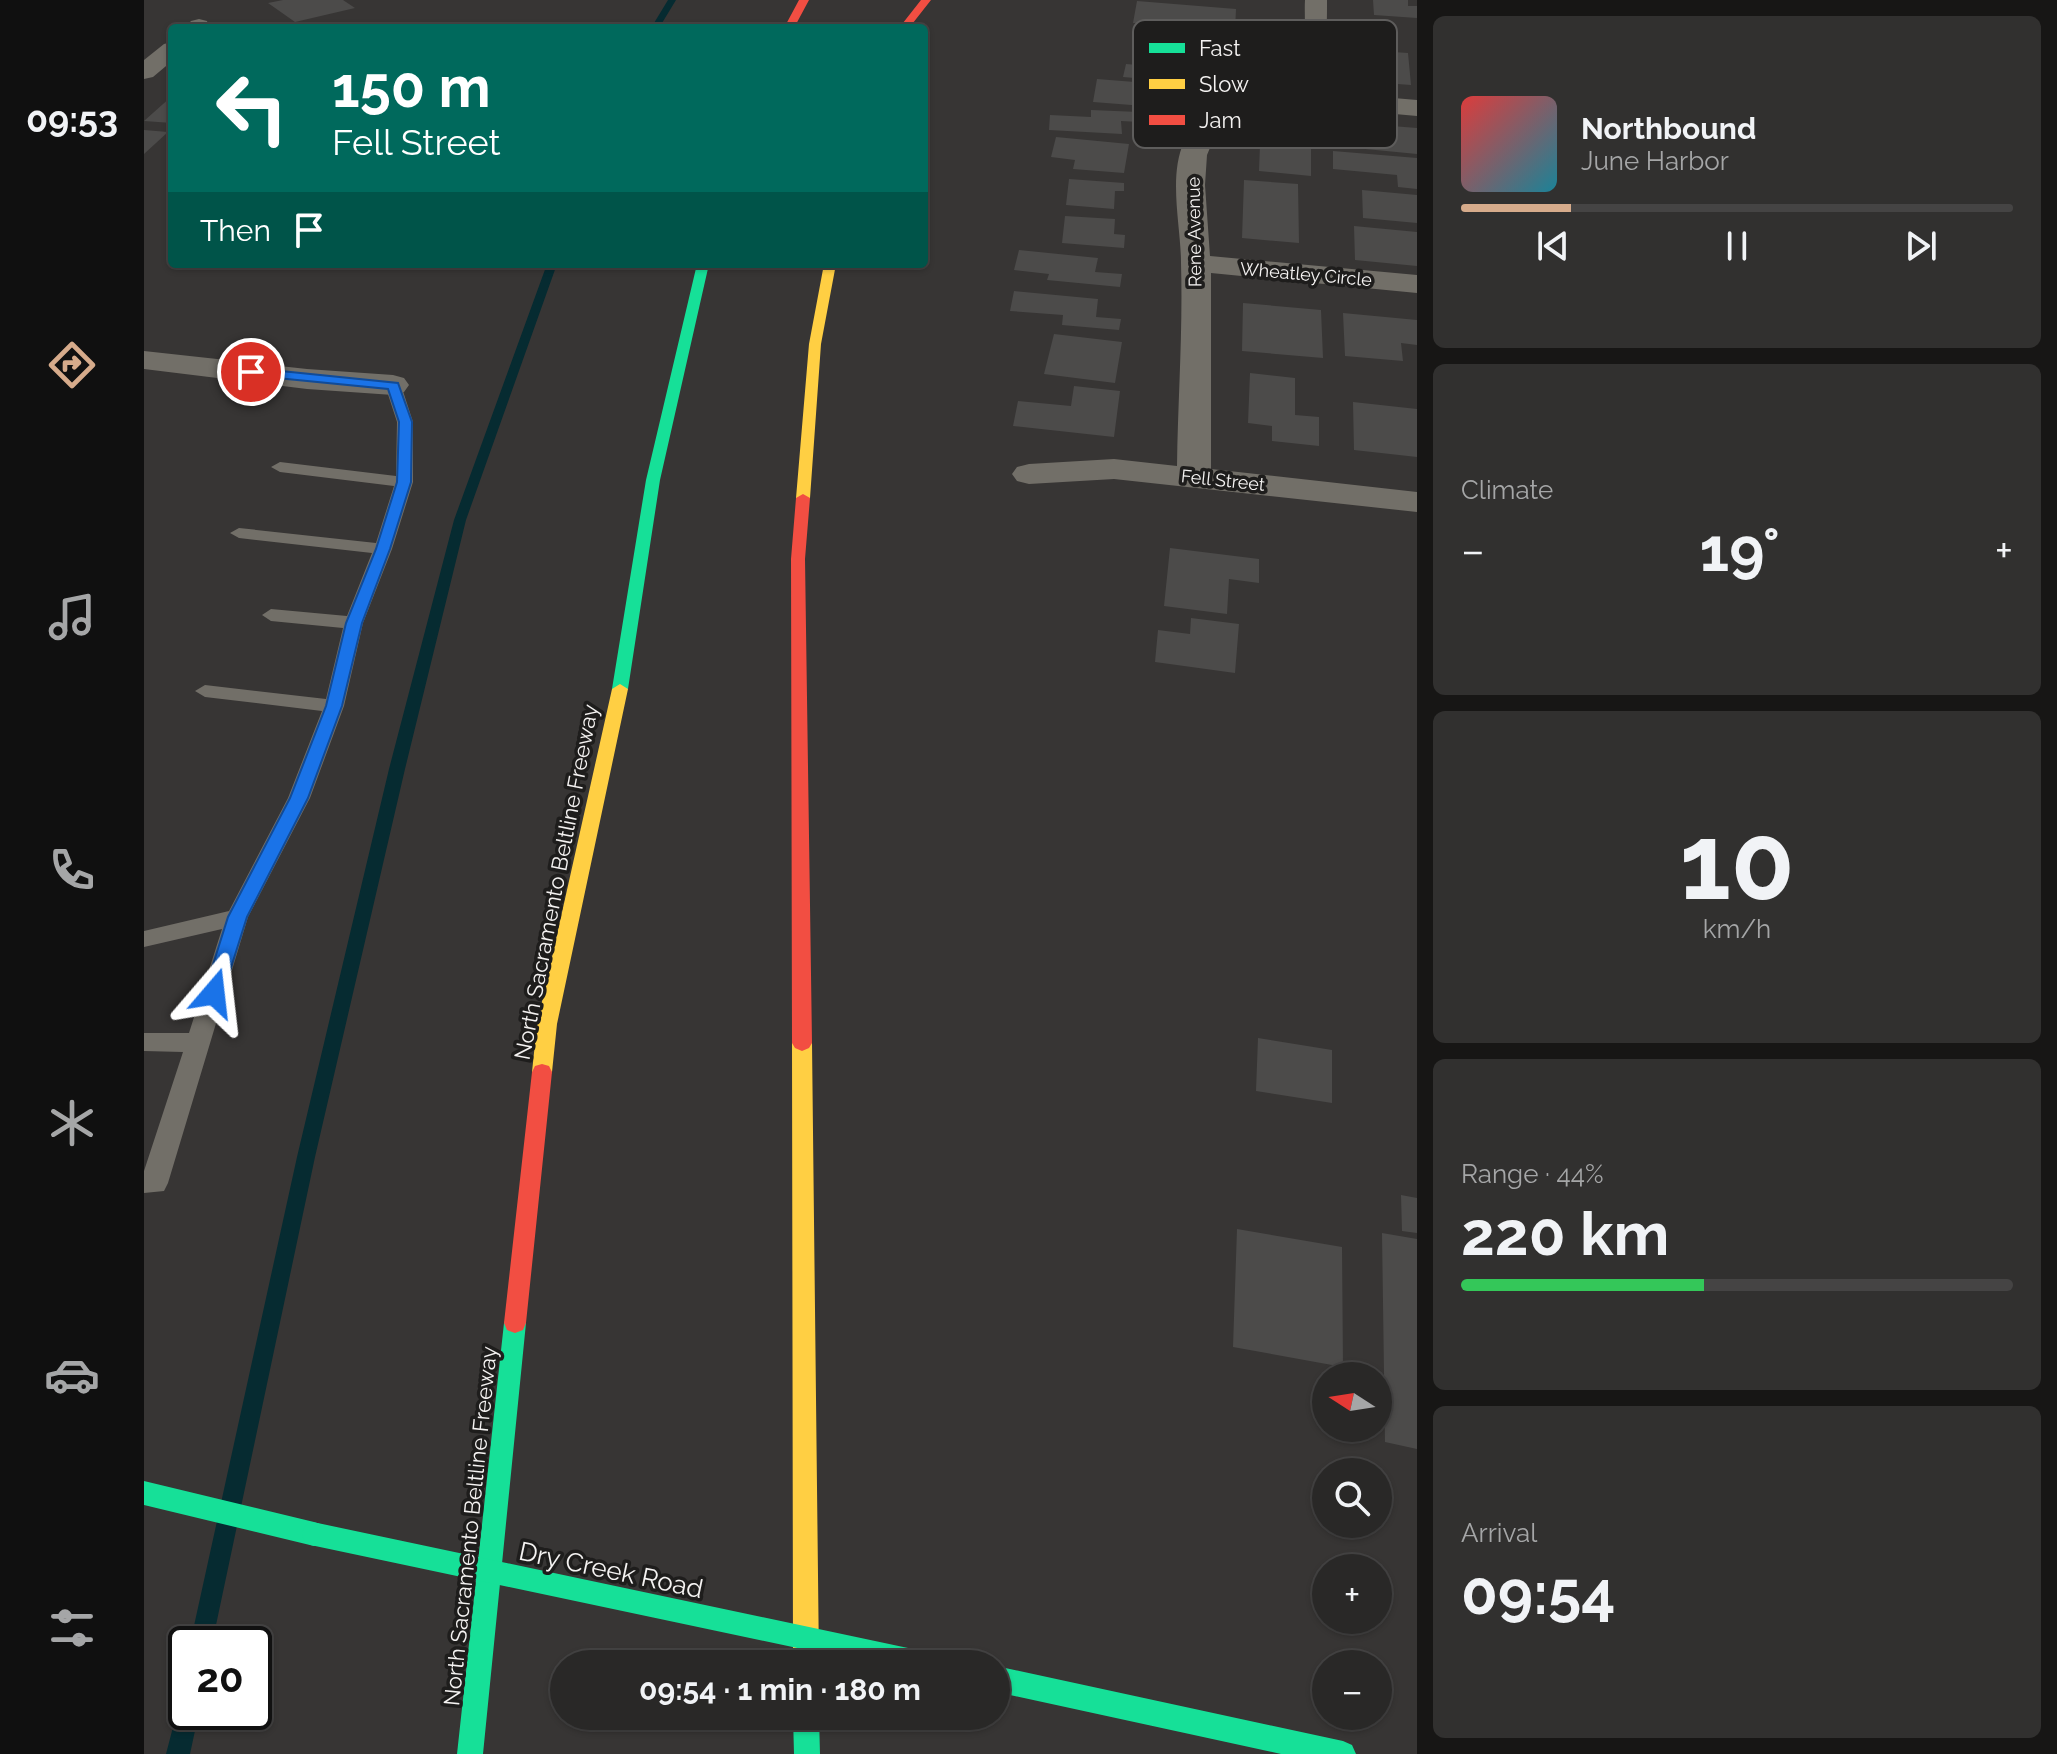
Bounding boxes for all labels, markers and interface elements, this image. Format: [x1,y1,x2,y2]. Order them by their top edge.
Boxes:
legend [1133,20,1397,148]
text: Fast [1199,35,1241,61]
text: 150 m [332,54,491,120]
icon: left [200,56,304,160]
text: Slow [1199,71,1249,97]
text: 09:53 [26,98,118,140]
text: Jam [1199,107,1242,133]
text: Northbound [1581,111,1756,146]
text: Fell Street [332,121,501,163]
text: June Harbor [1581,146,1729,176]
street label: Rene Avenue [1183,176,1205,287]
icon: arrive [287,208,331,252]
text: Then [200,213,271,248]
icon: previous [1531,224,1575,268]
icon: pause [1715,224,1759,268]
icon: next [1899,224,1943,268]
street label: Wheatley Circle [1239,258,1373,290]
icon: directions [44,337,100,393]
pin [217,338,285,406]
icon: arrive [229,350,273,394]
street label: Fell Street [1180,465,1266,495]
text: Climate [1461,475,1553,505]
text: 19° [1700,515,1780,585]
text: − [1461,525,1485,576]
text: + [1995,525,2013,576]
icon: music [44,589,100,645]
street label: North Sacramento Beltline Freeway [509,702,603,1062]
text: 10 [1679,801,1795,923]
icon: phone [44,842,100,898]
text: km/h [1703,914,1771,944]
position arrow [172,951,256,1035]
icon: climate [44,1095,100,1151]
text: Range · 44% [1461,1159,1604,1189]
text: 220 km [1461,1199,1669,1269]
street label: North Sacramento Beltline Freeway [438,1345,502,1707]
icon: car [44,1347,100,1403]
north arrow [1312,1362,1392,1442]
map controls [1312,1362,1392,1730]
button: search [1312,1458,1392,1538]
text: Arrival [1461,1518,1537,1548]
street label: Dry Creek Road [516,1536,706,1604]
button: + [1312,1554,1392,1634]
text: 09:54 [1461,1558,1616,1628]
icon: filters [44,1600,100,1656]
speed limit sign: 20 [168,1626,272,1730]
button: − [1312,1650,1392,1730]
text: 09:54 · 1 min · 180 m [639,1672,921,1707]

